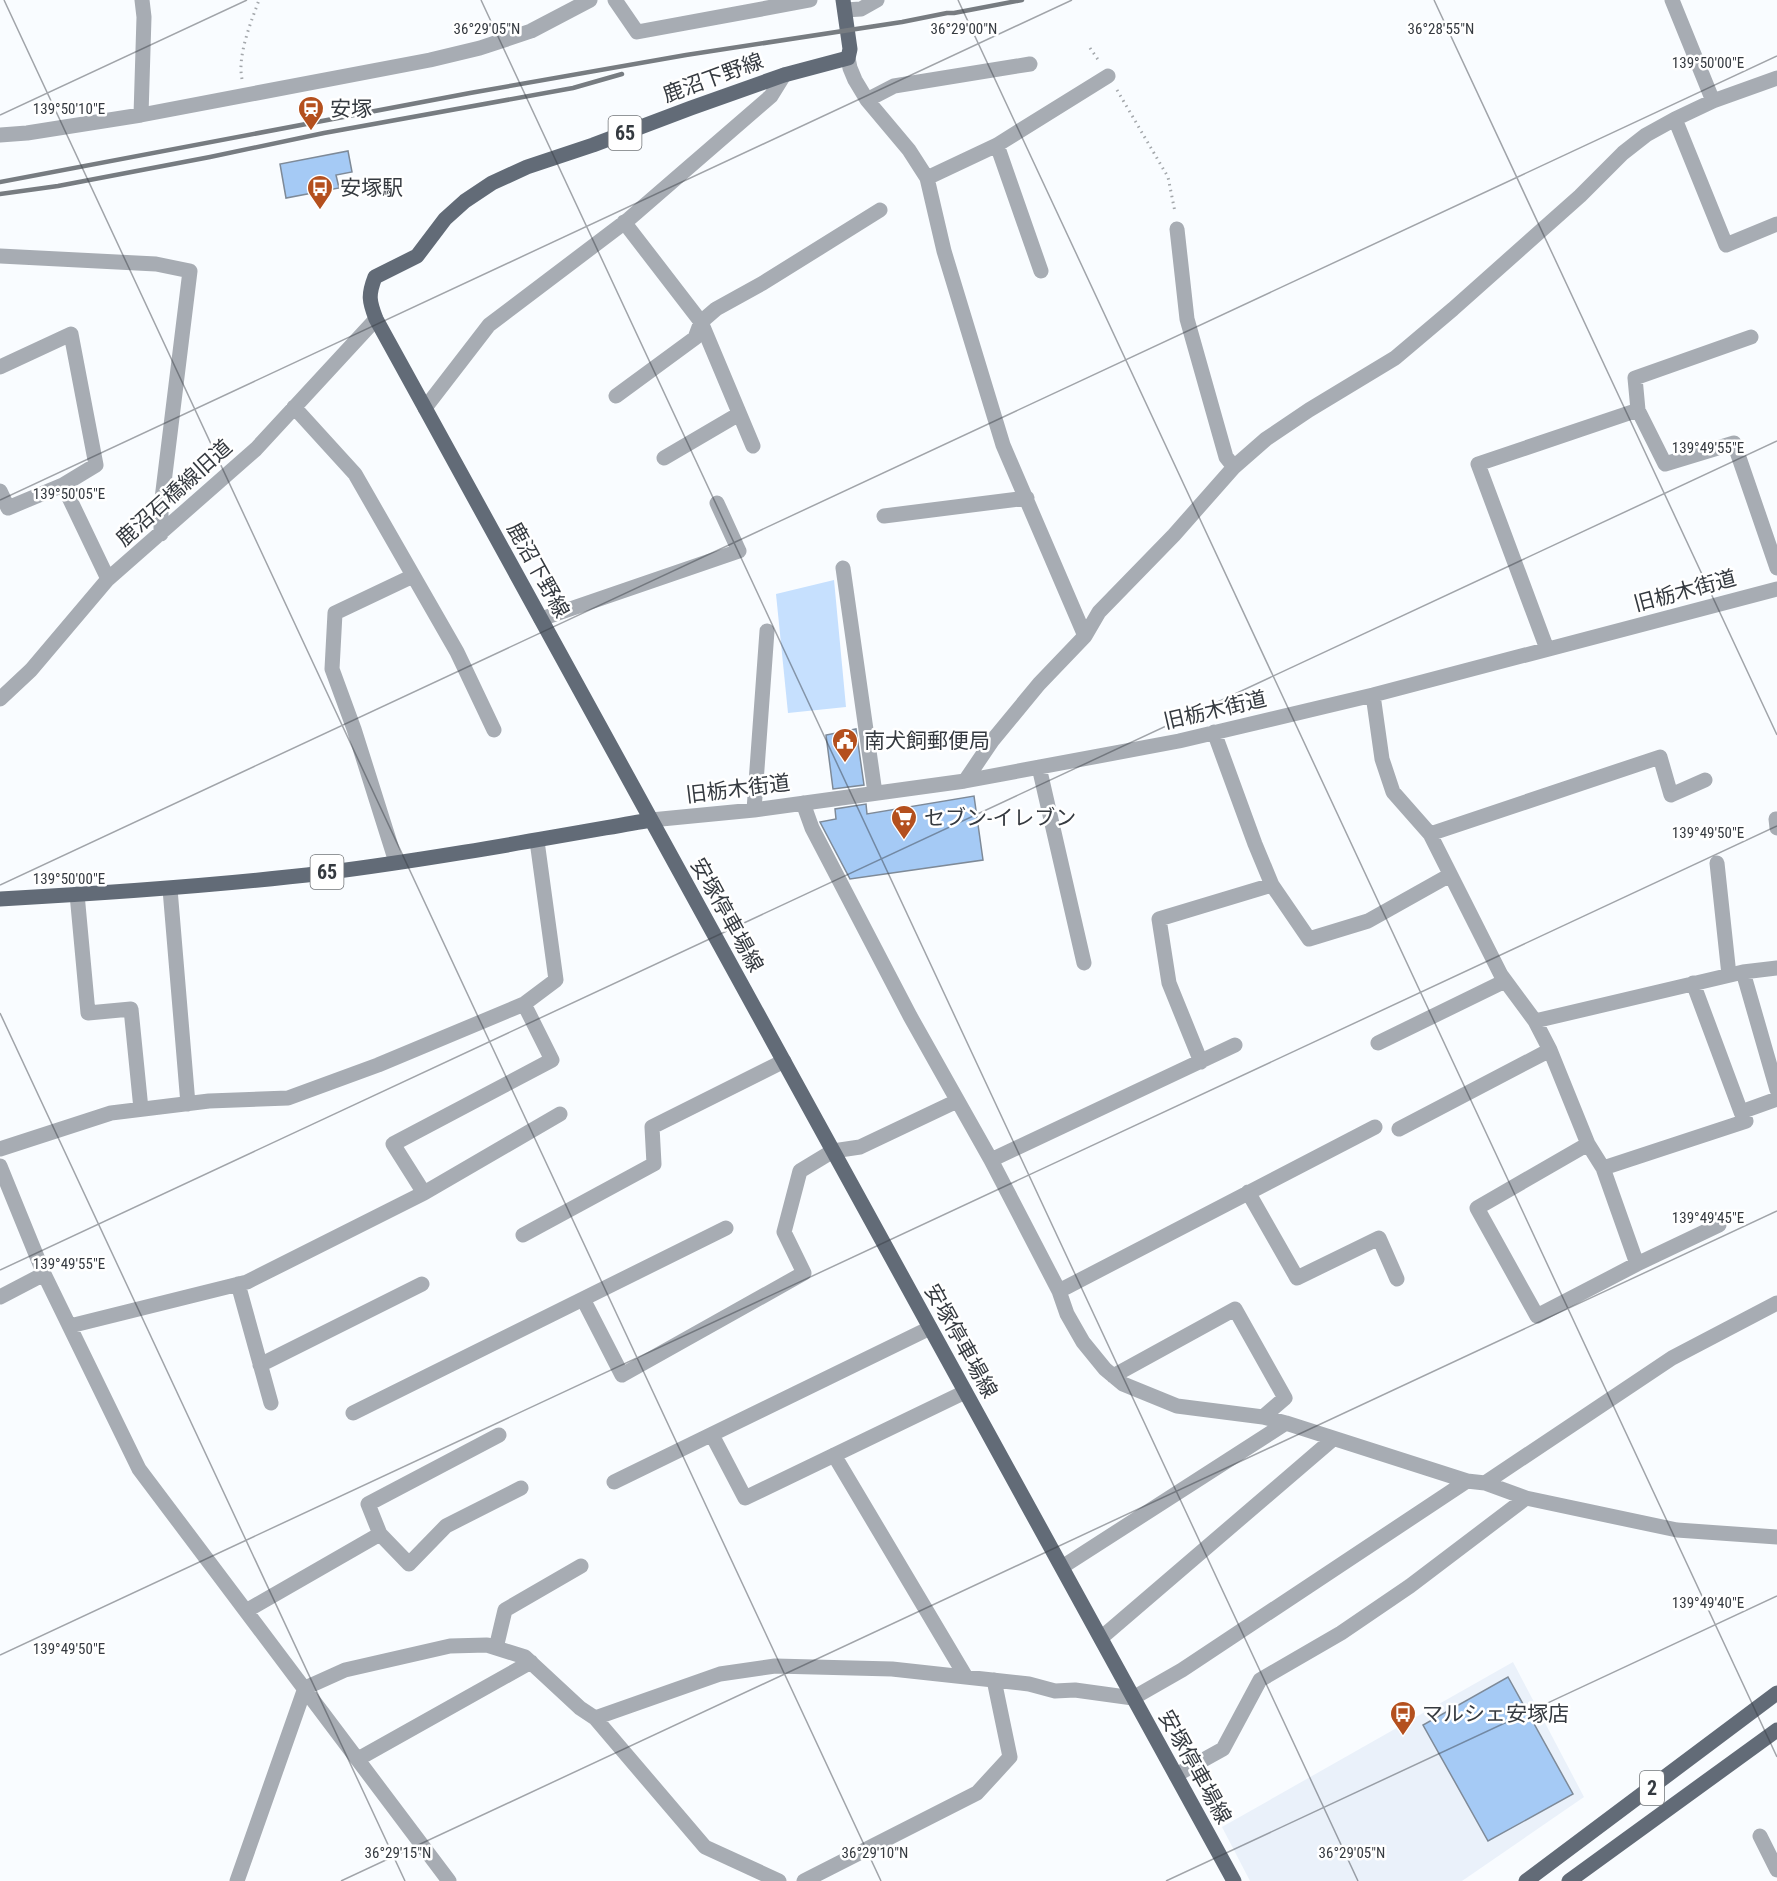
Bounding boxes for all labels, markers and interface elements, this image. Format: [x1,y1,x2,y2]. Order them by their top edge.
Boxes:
text: 36°29'05"N [454,20,520,38]
text: 36°29'00"N [931,20,997,38]
text: 36°28'55"N [1408,20,1474,38]
street label: 鹿沼下野線 [660,49,766,107]
text: 139°50'00"E [1672,54,1744,72]
station icon: 安塚 [296,94,326,132]
place label: 安塚 [330,97,372,121]
text: 139°50'10"E [33,100,105,118]
road number: 65 [608,116,642,150]
bus stop icon: 安塚駅 [305,173,335,211]
place label: 安塚駅 [340,176,403,200]
street label: 鹿沼石橋線旧道 [111,435,237,551]
text: 139°49'55"E [1672,439,1744,457]
text: 139°50'05"E [33,485,105,503]
street label: 鹿沼下野線 [502,518,574,622]
street label: 旧栃木街道 [1631,566,1739,616]
street label: 旧栃木街道 [1161,686,1269,734]
public building icon: 南犬飼郵便局 [830,726,860,764]
place label: 南犬飼郵便局 [864,729,990,753]
street label: 旧栃木街道 [684,771,792,807]
supermarket icon: セブン-イレブン [889,803,919,841]
place label: セブン-イレブン [924,806,1076,830]
text: 139°49'50"E [1672,824,1744,842]
street label: 安塚停車場線 [686,854,768,976]
road number: 65 [310,855,344,889]
text: 139°50'00"E [33,870,105,888]
text: 139°49'45"E [1672,1209,1744,1227]
text: 139°49'55"E [33,1255,105,1273]
street label: 安塚停車場線 [920,1280,1002,1402]
text: 139°49'40"E [1672,1594,1744,1612]
text: 139°49'50"E [33,1640,105,1658]
bus stop icon: マルシェ安塚店 [1388,1699,1418,1737]
place label: マルシェ安塚店 [1422,1702,1569,1726]
street label: 安塚停車場線 [1154,1706,1236,1828]
road number: 2 [1640,1771,1664,1805]
text: 36°29'15"N [365,1844,431,1862]
text: 36°29'10"N [842,1844,908,1862]
text: 36°29'05"N [1319,1844,1385,1862]

